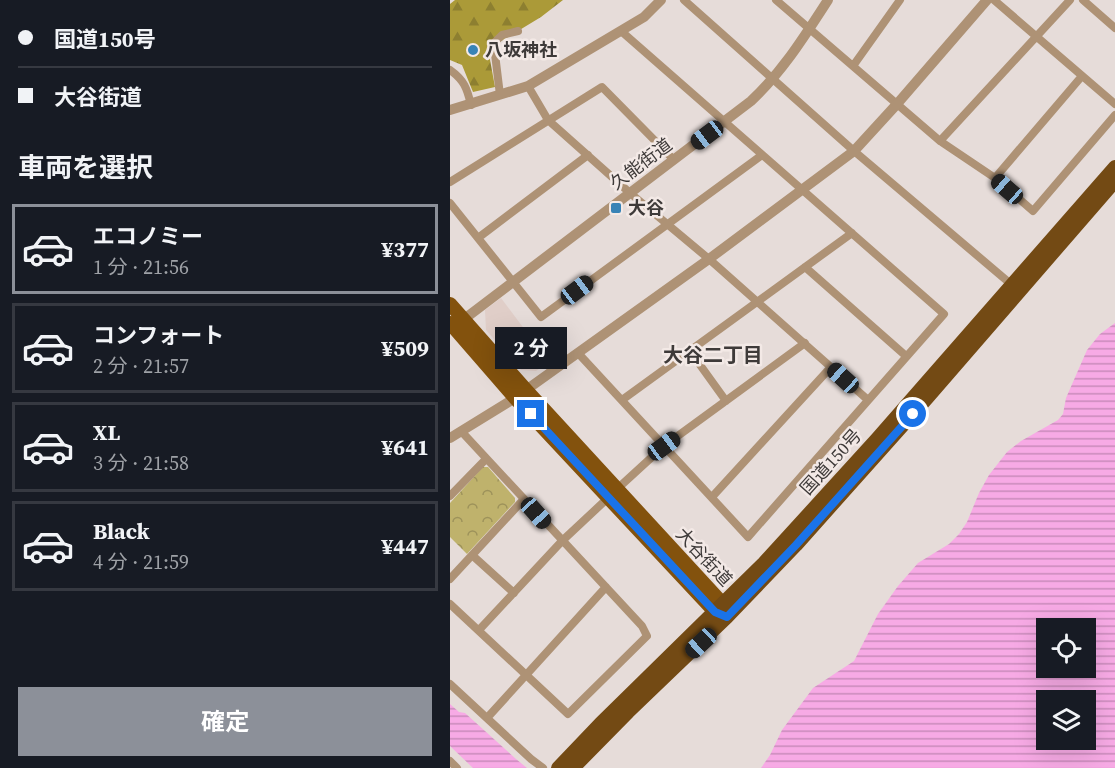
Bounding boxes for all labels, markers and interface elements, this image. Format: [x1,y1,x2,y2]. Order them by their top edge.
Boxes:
text: 国道150号 [54,24,156,54]
place label: 八坂神社 [485,37,557,62]
marker: 八坂神社 [466,43,480,57]
text: 大谷街道 [54,82,142,112]
car [687,117,727,153]
street label: 久能街道 [604,132,677,195]
text: 車両を選択 [18,149,153,186]
car [988,170,1026,208]
place label: 大谷 [628,195,664,220]
marker: 大谷 [609,201,623,215]
text: エコノミー [93,221,203,251]
icon: car [21,222,75,276]
text: ¥377 [381,234,429,264]
text: 1 分 · 21:56 [93,253,189,281]
car [557,272,597,308]
text: コンフォート [93,320,224,350]
icon: car [21,321,75,375]
callout: 2 分 [495,327,567,369]
text: ¥509 [381,333,429,363]
text: 2 分 [513,334,549,362]
district label: 大谷二丁目 [663,341,763,369]
text: 2 分 · 21:57 [93,352,189,380]
car [824,359,862,397]
route end [517,400,544,427]
route start [899,400,926,427]
text: XL [93,417,120,447]
icon: car [21,420,75,474]
street label: 国道150号 [794,423,867,500]
car [644,428,684,464]
text: ¥641 [381,432,429,462]
text: 3 分 · 21:58 [93,449,189,477]
car [517,494,555,532]
text: Black [93,516,150,546]
icon: car [21,519,75,573]
street label: 大谷街道 [671,522,738,592]
text: ¥447 [381,531,429,561]
text: 4 分 · 21:59 [93,548,189,576]
map controls [1036,618,1096,750]
button: locate [1036,618,1096,678]
car [682,624,720,662]
button: 確定 [18,687,432,756]
button: layers [1036,690,1096,750]

